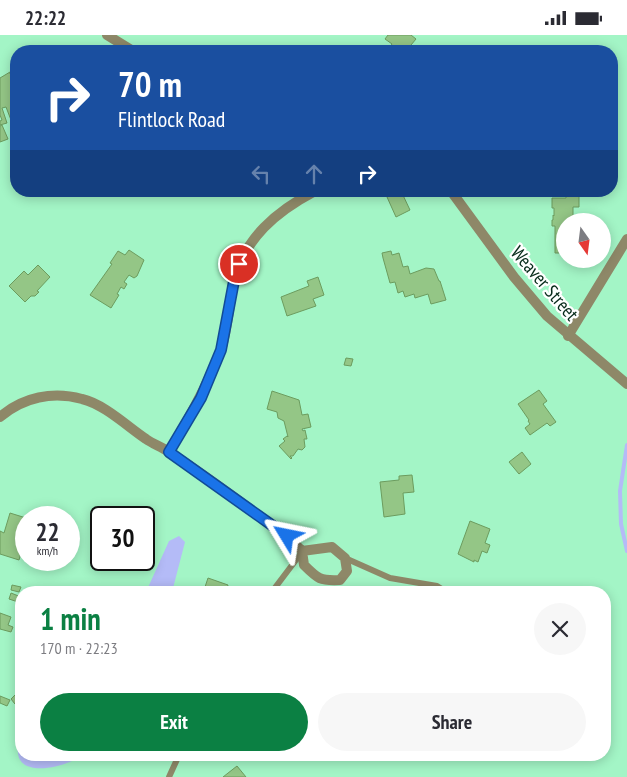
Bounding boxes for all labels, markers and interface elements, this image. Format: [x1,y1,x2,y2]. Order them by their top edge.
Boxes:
text: 22:22 [25,6,66,30]
text: 70 m [118,61,182,107]
icon: right [35,65,100,130]
text: Flintlock Road [118,105,225,133]
icon: left [247,160,275,188]
icon: ahead [300,160,328,188]
icon: right [353,160,381,188]
north arrow [556,213,611,267]
map controls [556,213,611,268]
street label: Weaver Street [506,241,585,326]
pin [218,243,260,285]
icon: arrive [225,250,253,278]
speed limit sign: 30 [90,506,155,571]
position arrow [260,509,312,561]
text: 22 [36,516,59,548]
text: km/h [37,543,58,558]
text: 1 min [40,599,101,638]
button: close [534,603,586,655]
text: 170 m · 22:23 [40,638,118,658]
button: Exit [40,693,308,751]
button: Share [318,693,586,751]

